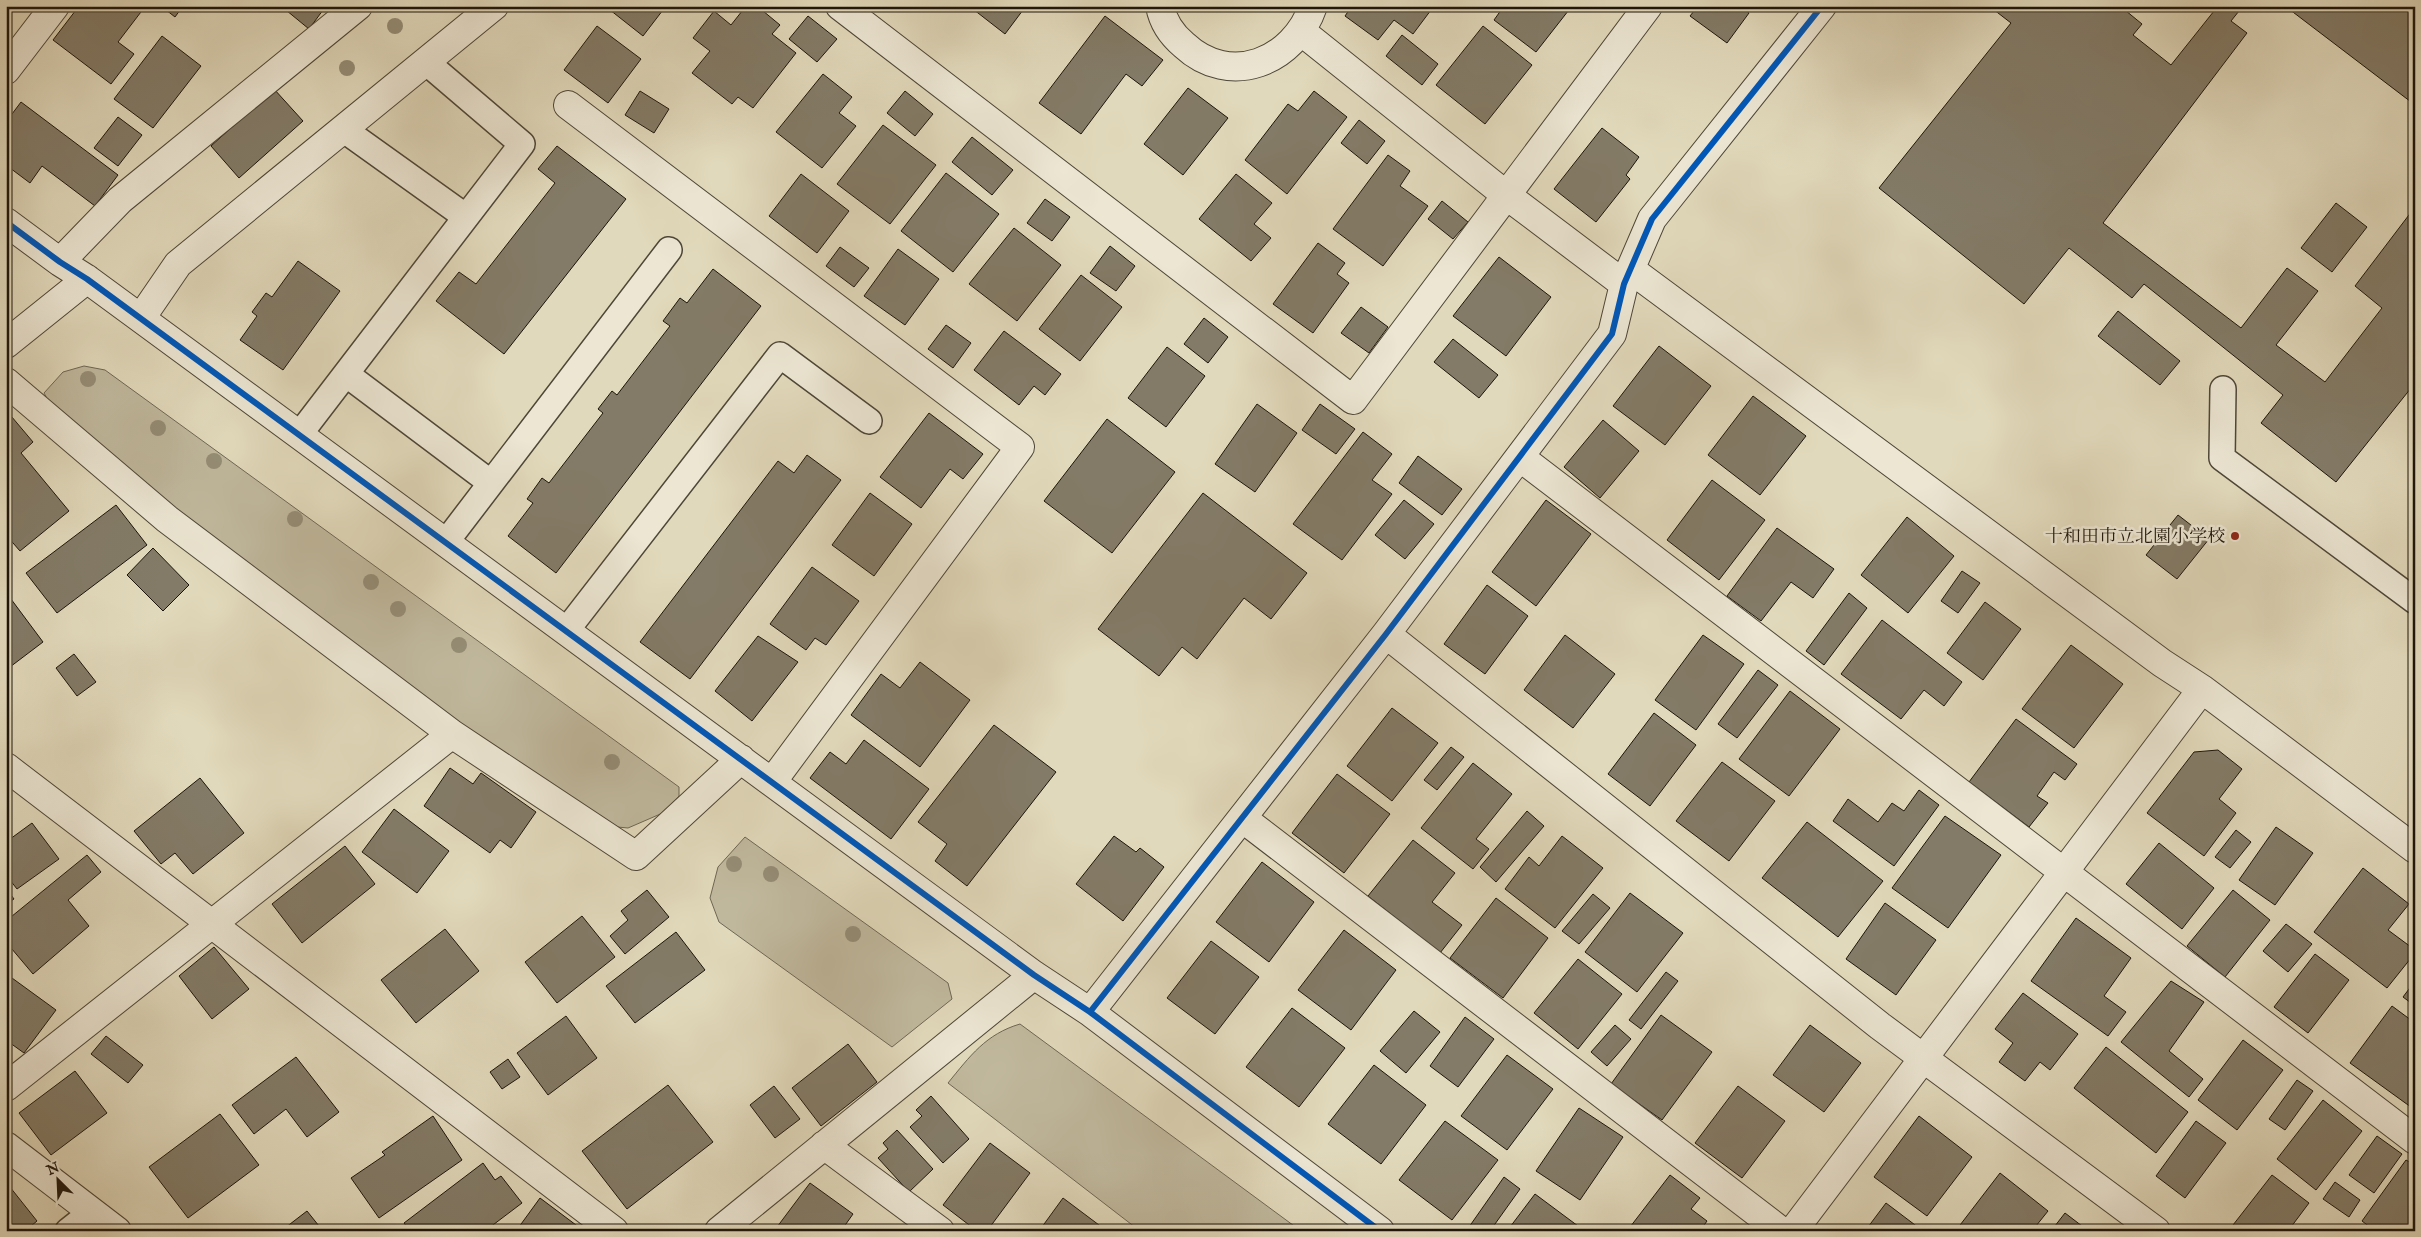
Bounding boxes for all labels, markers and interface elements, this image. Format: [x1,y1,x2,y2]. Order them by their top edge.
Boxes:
place label: 十和田市立北園小学校 [2045,526,2225,549]
marker: 十和田市立北園小学校 [2229,530,2241,542]
north arrow [32,1154,82,1204]
text: N [43,1158,62,1180]

